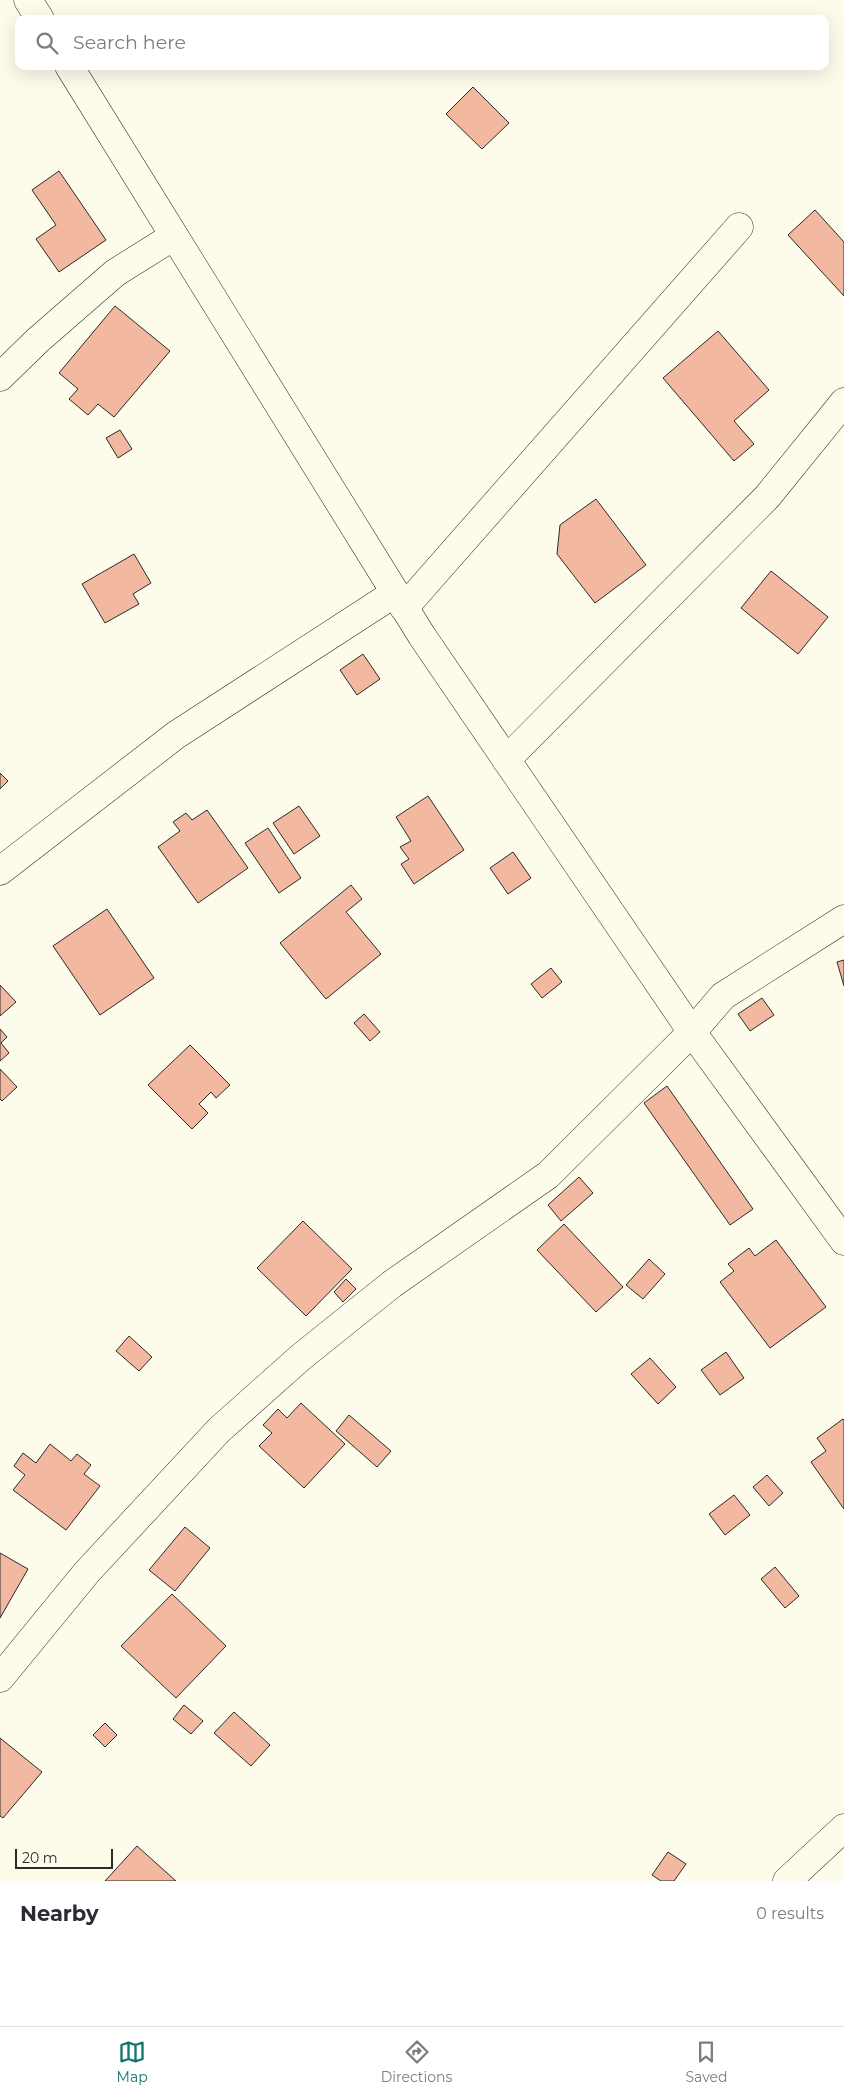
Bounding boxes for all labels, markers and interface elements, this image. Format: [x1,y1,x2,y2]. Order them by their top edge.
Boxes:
search box [15,15,829,70]
icon: search [33,29,61,57]
text: Search here [73,31,186,54]
scale bar [15,1846,112,1869]
text: 20 m [22,1849,58,1867]
text: Nearby [20,1901,99,1926]
text: 0 results [756,1904,824,1923]
tab: Map [117,2038,148,2086]
tab: Directions [381,2038,452,2086]
tab: Saved [685,2038,727,2086]

